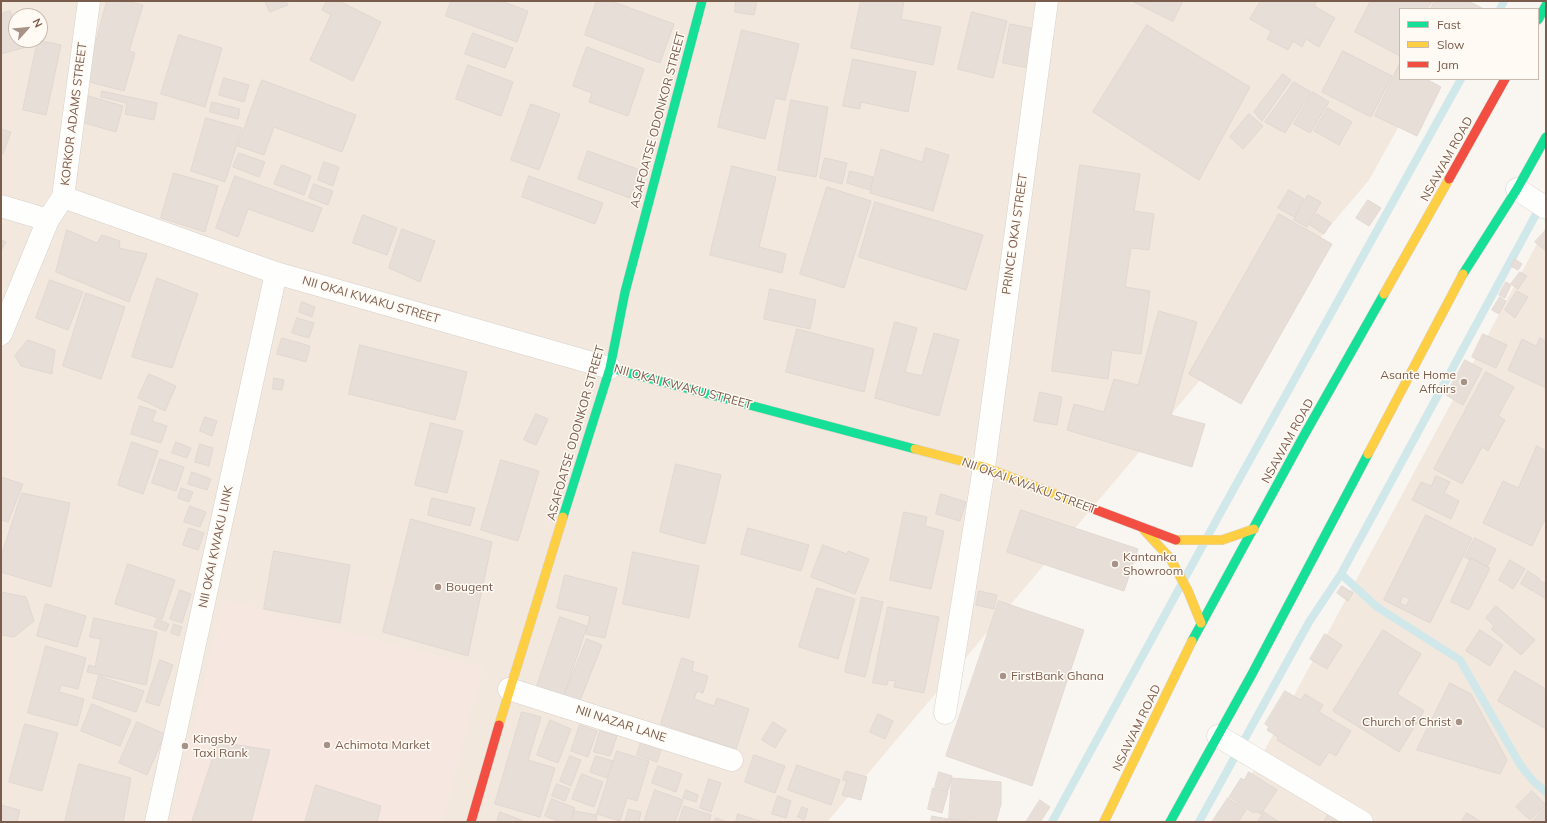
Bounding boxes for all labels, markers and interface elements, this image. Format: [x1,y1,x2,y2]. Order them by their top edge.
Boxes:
north arrow [8,8,48,48]
legend [1399,8,1539,80]
text: N [30,16,46,30]
text: Fast [1437,17,1461,32]
street label: ASAFOATSE ODONKOR STREET [628,30,688,210]
text: Slow [1437,37,1465,52]
street label: KORKOR ADAMS STREET [58,42,90,186]
text: Jam [1437,57,1459,72]
street label: NSAWAM ROAD [1418,114,1476,204]
street label: PRINCE OKAI STREET [999,172,1031,296]
street label: NII OKAI KWAKU STREET [301,273,441,327]
street label: ASAFOATSE ODONKOR STREET [544,344,608,522]
street label: NII OKAI KWAKU STREET [612,362,754,412]
place label: Asante Home Affairs [1380,368,1456,396]
marker: Asante Home Affairs [1459,377,1469,387]
street label: NSAWAM ROAD [1259,396,1317,486]
street label: NII OKAI KWAKU STREET [960,455,1098,517]
street label: NII OKAI KWAKU LINK [196,485,236,609]
place label: Kantanka Showroom [1123,550,1183,578]
marker: Kantanka Showroom [1110,559,1120,569]
place label: Bougent [446,580,493,594]
marker: Bougent [433,582,443,592]
place label: FirstBank Ghana [1011,669,1104,683]
marker: FirstBank Ghana [998,671,1008,681]
street label: NSAWAM ROAD [1110,682,1164,774]
street label: NII NAZAR LANE [574,703,668,745]
place label: Church of Christ [1362,715,1451,729]
marker: Church of Christ [1454,717,1464,727]
place label: Kingsby Taxi Rank [193,732,248,760]
place label: Achimota Market [335,738,430,752]
marker: Achimota Market [322,740,332,750]
marker: Kingsby Taxi Rank [180,741,190,751]

